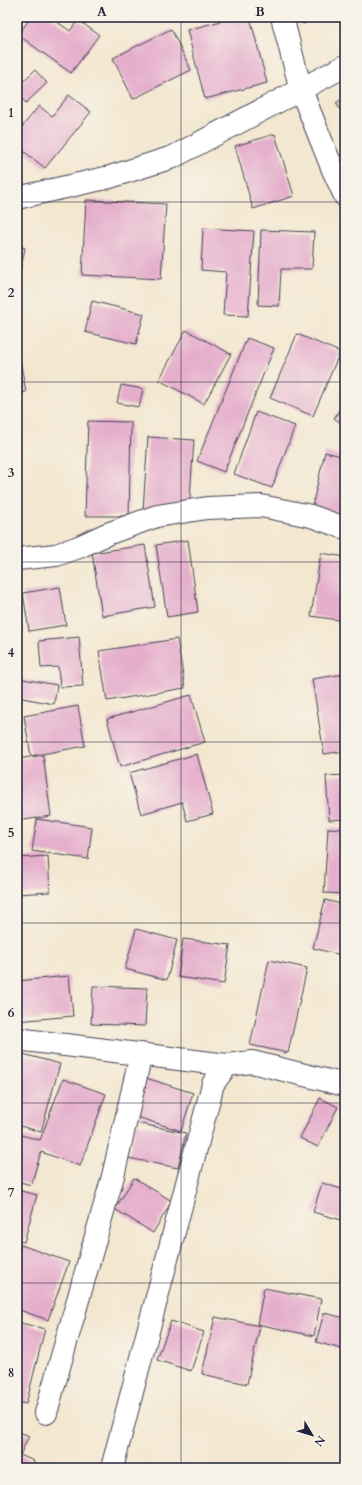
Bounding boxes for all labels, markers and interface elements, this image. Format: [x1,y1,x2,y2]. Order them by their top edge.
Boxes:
text: A [97,3,107,21]
text: B [255,3,265,21]
text: 1 [8,104,14,122]
text: 2 [8,284,15,302]
text: 3 [8,464,15,482]
text: 4 [8,644,15,662]
text: 5 [8,824,14,842]
text: 6 [8,1004,15,1022]
text: 7 [8,1184,15,1202]
text: 8 [8,1364,14,1382]
north arrow [292,1415,332,1455]
text: N [310,1432,328,1450]

